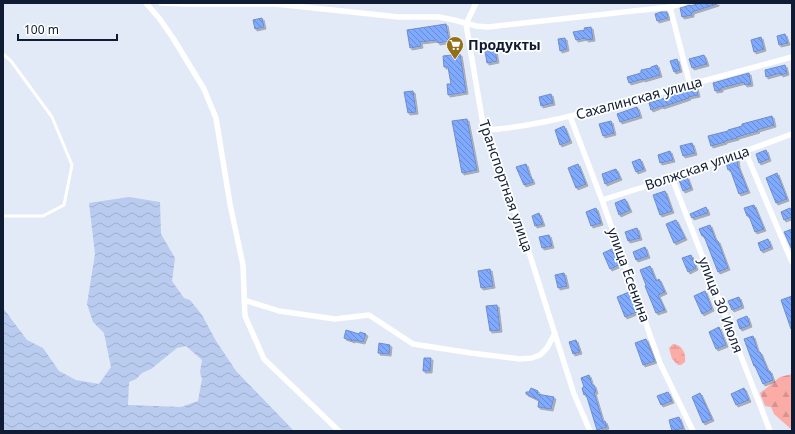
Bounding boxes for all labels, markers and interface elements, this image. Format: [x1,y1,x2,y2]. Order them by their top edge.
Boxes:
scale bar [18,16,117,42]
text: 100 m [24,21,59,38]
supermarket icon: Продукты [445,35,465,60]
place label: Продукты [468,35,541,54]
street label: Сахалинская улица [574,72,704,124]
street label: Транспортная улица [475,117,538,254]
street label: Волжская улица [642,141,752,194]
street label: улица Есенина [604,225,655,325]
street label: улица 30 Июля [694,254,748,355]

